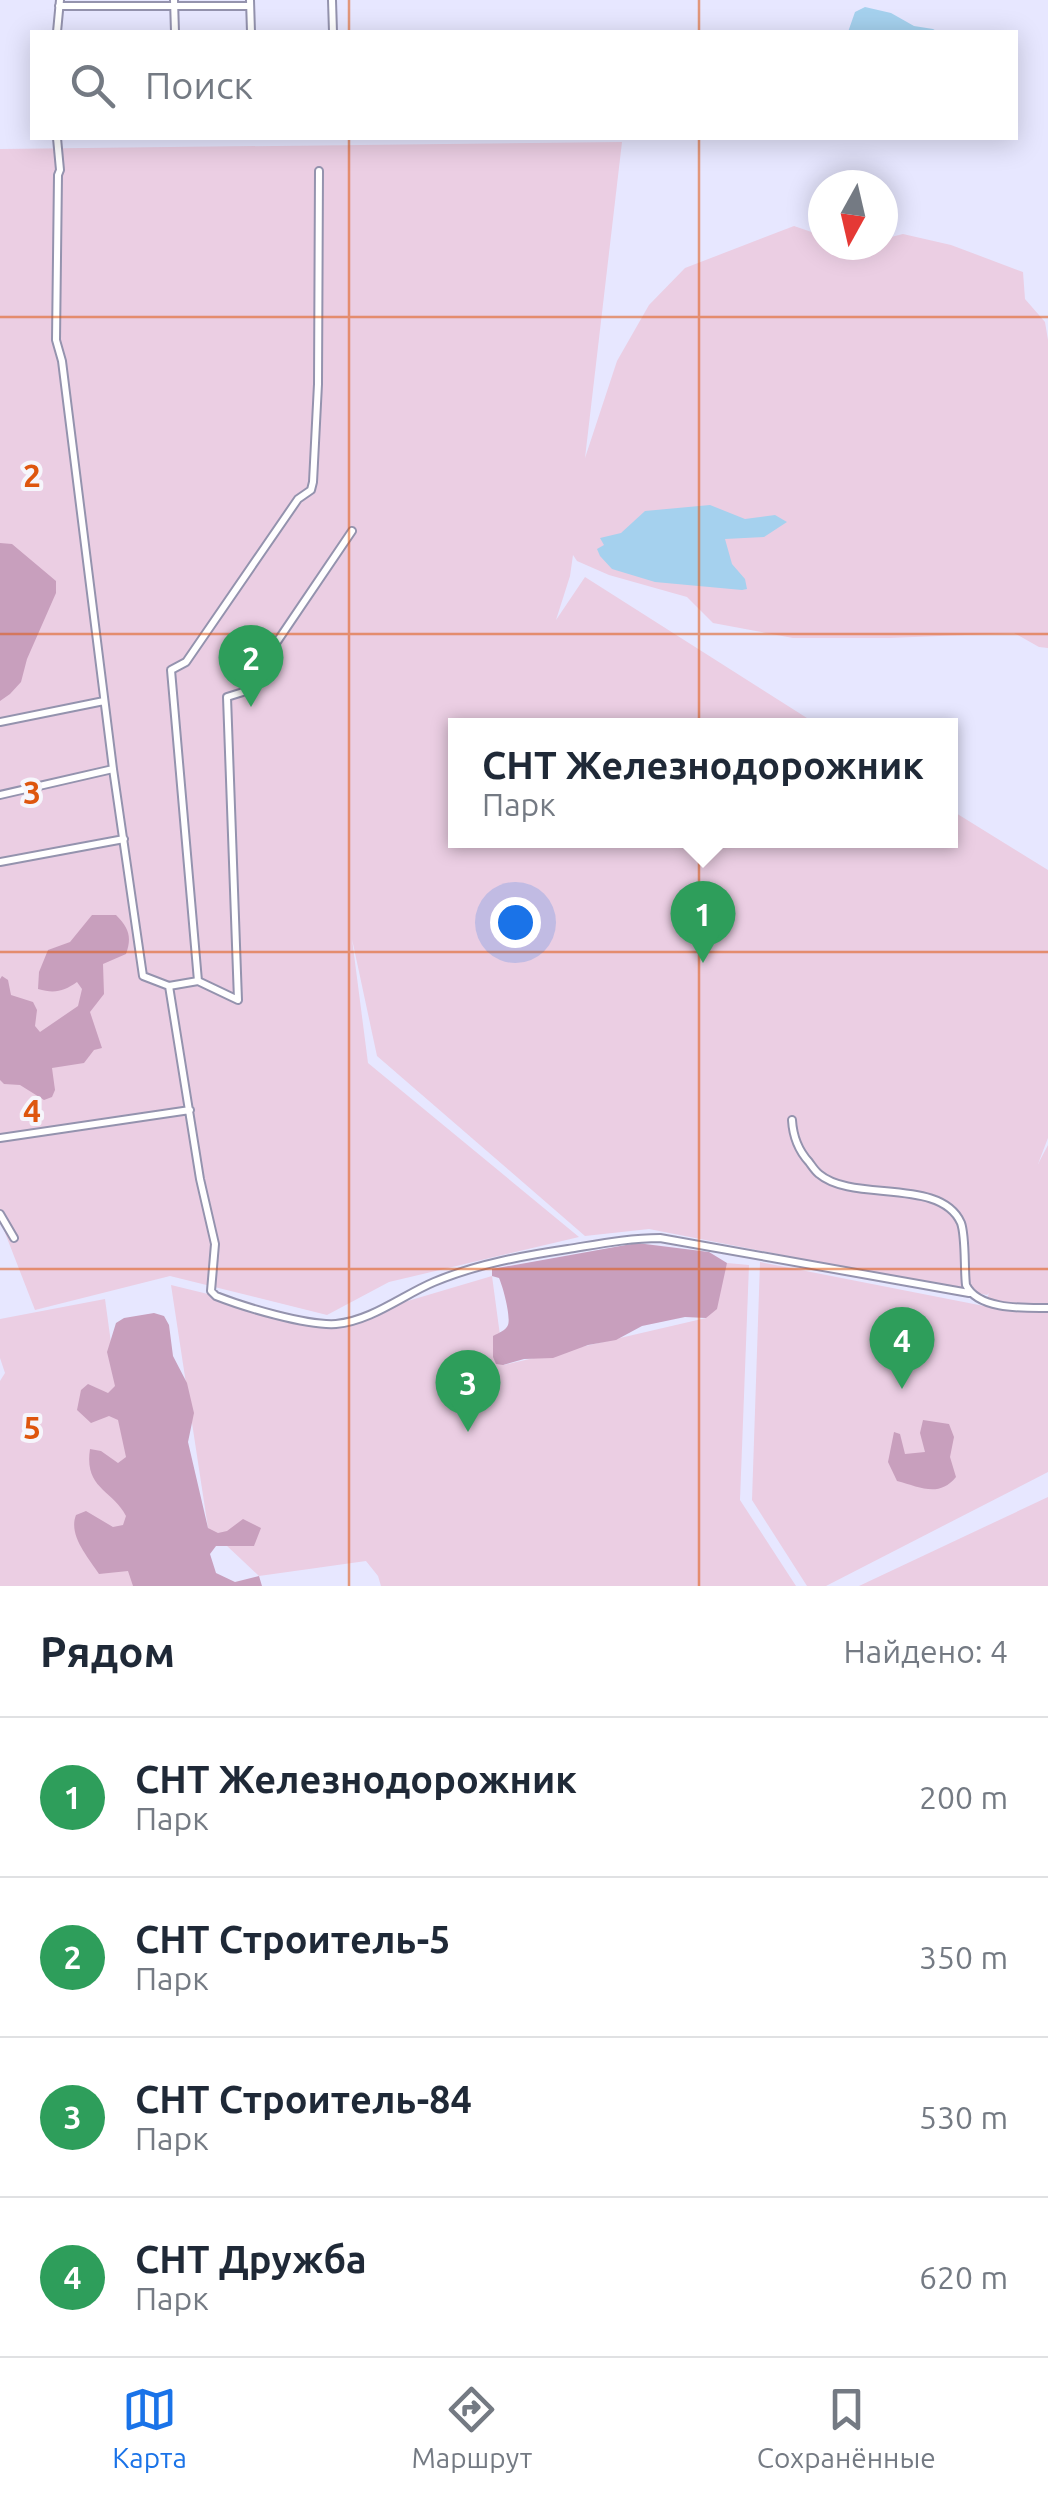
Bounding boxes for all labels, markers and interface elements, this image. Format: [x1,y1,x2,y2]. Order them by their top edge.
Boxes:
search box [30,30,1018,140]
icon: search [65,58,120,113]
text: Поиск [145,64,253,106]
north arrow [808,170,898,260]
text: 2 [23,457,41,493]
pin: 2 [218,624,284,707]
popup [448,718,958,848]
text: СНТ Железнодорожник [482,744,924,786]
text: 3 [23,774,41,810]
text: Парк [482,786,556,822]
pin: 1 [670,880,736,963]
your location [490,897,541,948]
text: 4 [23,1092,41,1128]
pin: 4 [870,1306,934,1389]
pin: 3 [436,1350,500,1432]
text: 5 [23,1409,41,1445]
text: Рядом [40,1628,175,1675]
text: Найдено: 4 [843,1633,1008,1669]
text: СНТ Железнодорожник [135,1758,577,1800]
text: 1 [63,1779,82,1815]
text: 200 m [919,1779,1008,1815]
text: Парк [135,1800,209,1836]
text: СНТ Строитель-5 [135,1918,451,1960]
text: 2 [63,1939,82,1975]
text: 350 m [919,1939,1008,1975]
text: Парк [135,1960,209,1996]
text: СНТ Строитель-84 [135,2078,472,2120]
text: 3 [63,2099,82,2135]
text: 530 m [919,2099,1008,2135]
text: Парк [135,2120,209,2156]
text: СНТ Дружба [135,2238,367,2280]
text: 4 [63,2259,82,2295]
text: 620 m [919,2259,1008,2295]
text: Парк [135,2280,209,2316]
tab: Карта [112,2382,187,2473]
tab: Маршрут [411,2382,532,2473]
tab: Сохранённые [757,2382,936,2473]

